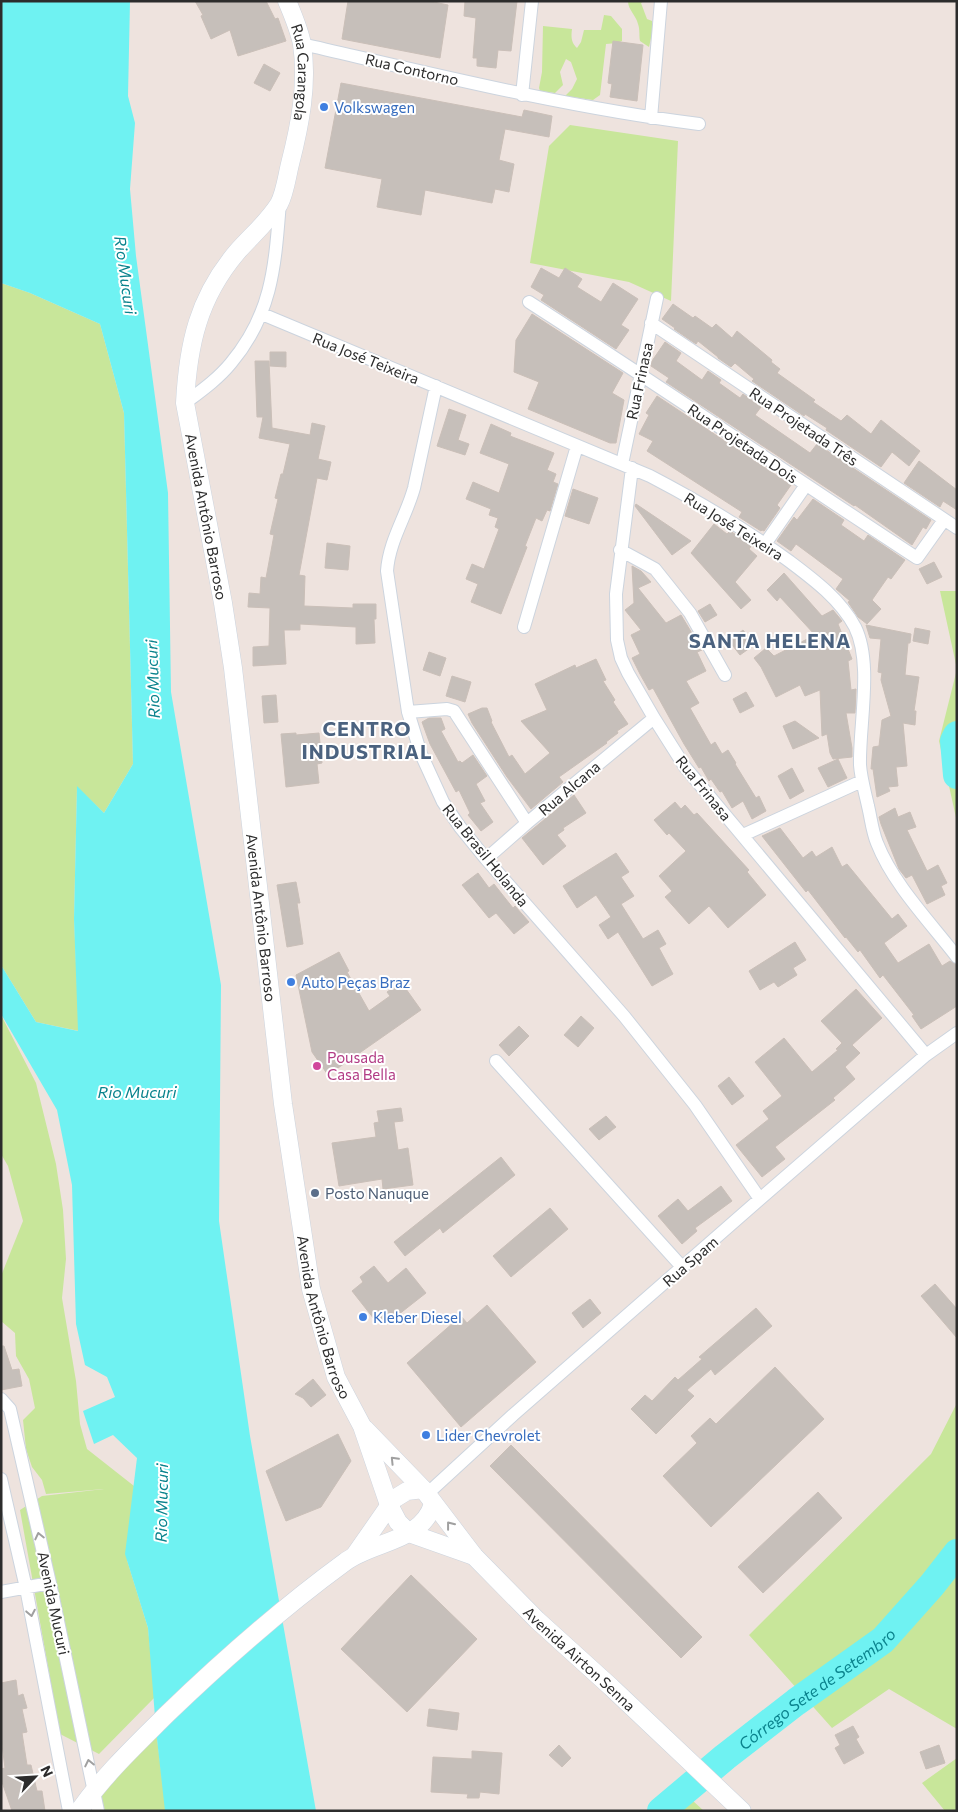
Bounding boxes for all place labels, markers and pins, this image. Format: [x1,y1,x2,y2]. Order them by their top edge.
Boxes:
place label: Volkswagen [334,98,415,116]
marker: Volkswagen [318,101,330,113]
place label: Auto Peças Braz [301,973,410,991]
marker: Auto Peças Braz [285,976,297,988]
place label: Pousada Casa Bella [327,1048,396,1083]
marker: Pousada Casa Bella [311,1060,323,1072]
place label: Posto Nanuque [325,1184,429,1202]
marker: Posto Nanuque [309,1187,321,1199]
place label: Kleber Diesel [373,1308,462,1326]
marker: Kleber Diesel [357,1311,369,1323]
place label: Lider Chevrolet [436,1426,541,1444]
marker: Lider Chevrolet [420,1429,432,1441]

